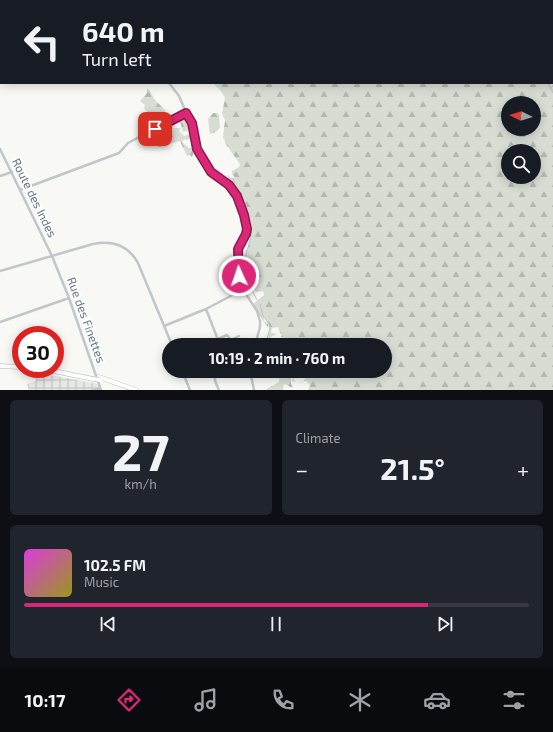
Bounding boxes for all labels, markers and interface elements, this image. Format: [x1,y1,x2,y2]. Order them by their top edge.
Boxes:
text: 640 m [82,14,165,48]
icon: left [16,16,68,68]
text: Turn left [82,48,152,70]
north arrow [501,96,541,136]
map controls [501,96,541,184]
pin [138,112,172,146]
icon: arrive [144,118,166,140]
button: search [501,144,541,184]
street label: Route des Indes [10,156,60,239]
position arrow [218,255,260,297]
street label: Rue des Finettes [65,275,109,364]
speed limit sign: 30 [12,326,64,378]
text: 10:19 · 2 min · 760 m [209,349,345,367]
text: 27 [112,419,170,481]
text: Climate [296,430,340,446]
text: 21.5° [380,450,445,486]
text: − [296,456,308,482]
text: + [517,456,529,482]
text: km/h [125,476,157,492]
text: 102.5 FM [84,556,146,574]
text: Music [84,574,119,590]
icon: previous [97,613,119,635]
icon: pause [265,613,287,635]
icon: next [434,613,456,635]
icon: directions [115,686,143,714]
icon: music [192,686,220,714]
icon: phone [269,686,297,714]
icon: climate [346,686,374,714]
icon: car [423,686,451,714]
icon: filters [500,686,528,714]
text: 10:17 [25,689,66,711]

